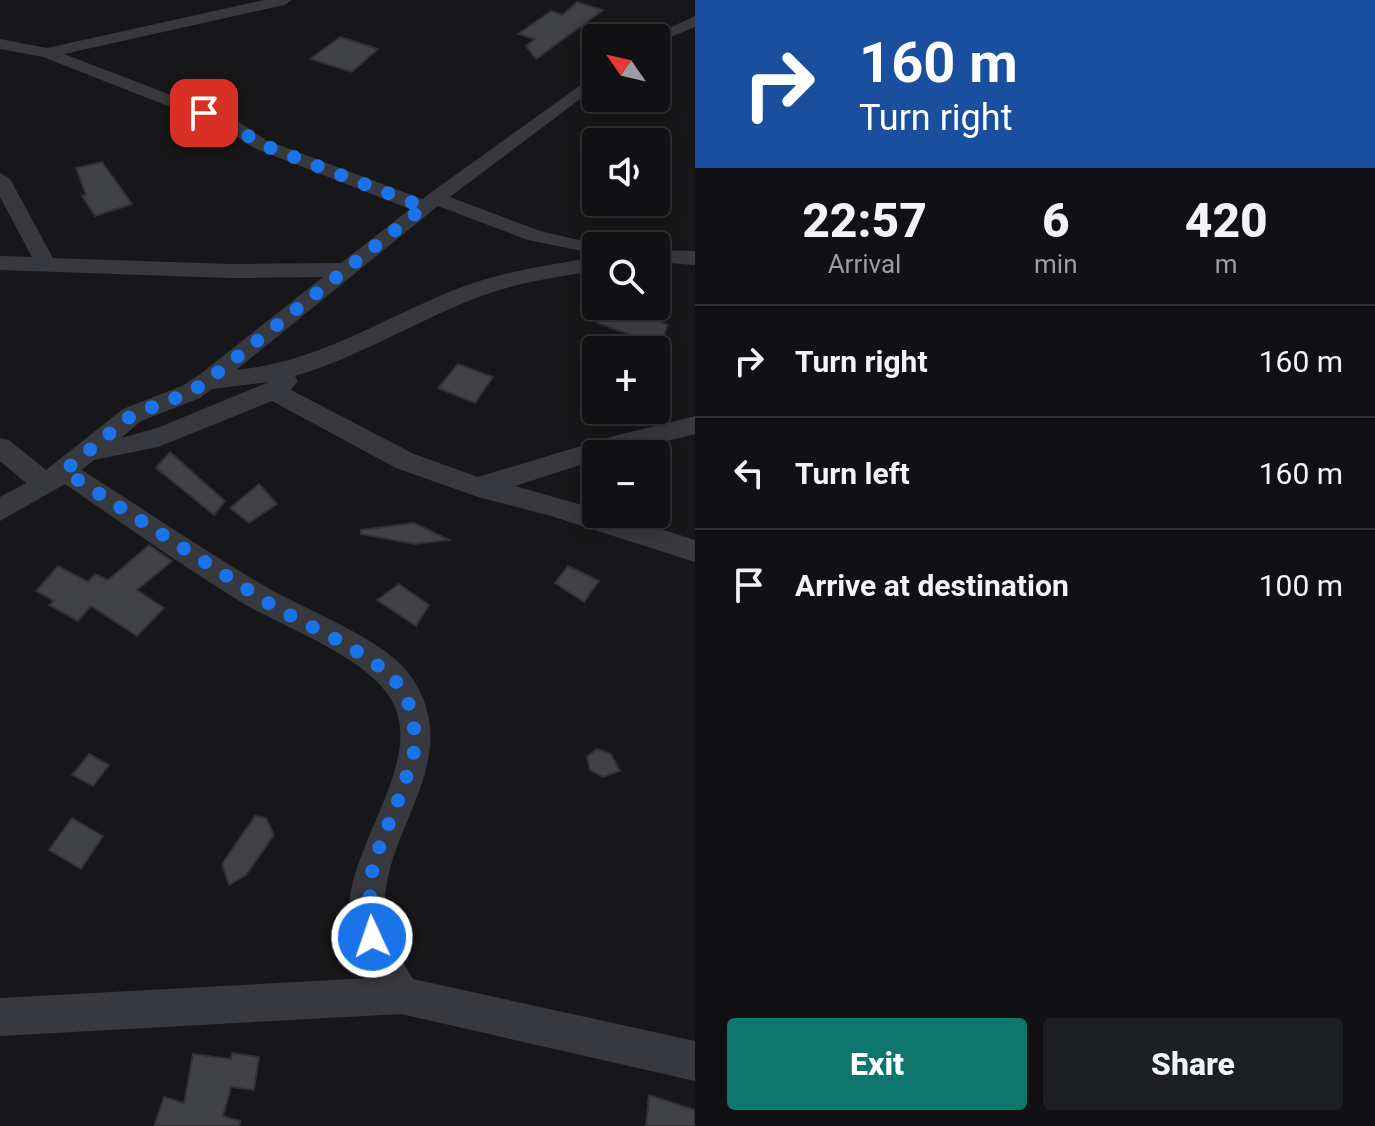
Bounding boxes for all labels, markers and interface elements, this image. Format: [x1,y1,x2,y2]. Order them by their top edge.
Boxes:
north arrow [582,24,670,112]
map controls [582,24,670,528]
text: 160 m [859,30,1018,96]
icon: right [727,32,831,136]
pin [170,79,238,147]
icon: arrive [182,91,226,135]
text: Turn right [859,97,1012,139]
button: sound [582,128,670,216]
text: 22:57 [802,192,927,249]
text: 6 [1042,192,1070,249]
text: 420 [1185,192,1268,249]
button: search [582,232,670,320]
text: Arrival [828,249,901,279]
text: min [1034,249,1078,279]
text: m [1215,249,1238,279]
button: + [582,336,670,424]
icon: right [727,339,771,383]
text: Turn right [795,344,928,379]
text: 160 m [1259,344,1343,379]
button: − [582,440,670,528]
icon: left [727,451,771,495]
text: Turn left [795,456,910,491]
text: 160 m [1259,456,1343,491]
icon: arrive [727,563,771,607]
text: Arrive at destination [795,568,1069,603]
text: 100 m [1259,568,1343,603]
position arrow [330,895,414,979]
button: Exit [727,1018,1027,1110]
button: Share [1043,1018,1343,1110]

